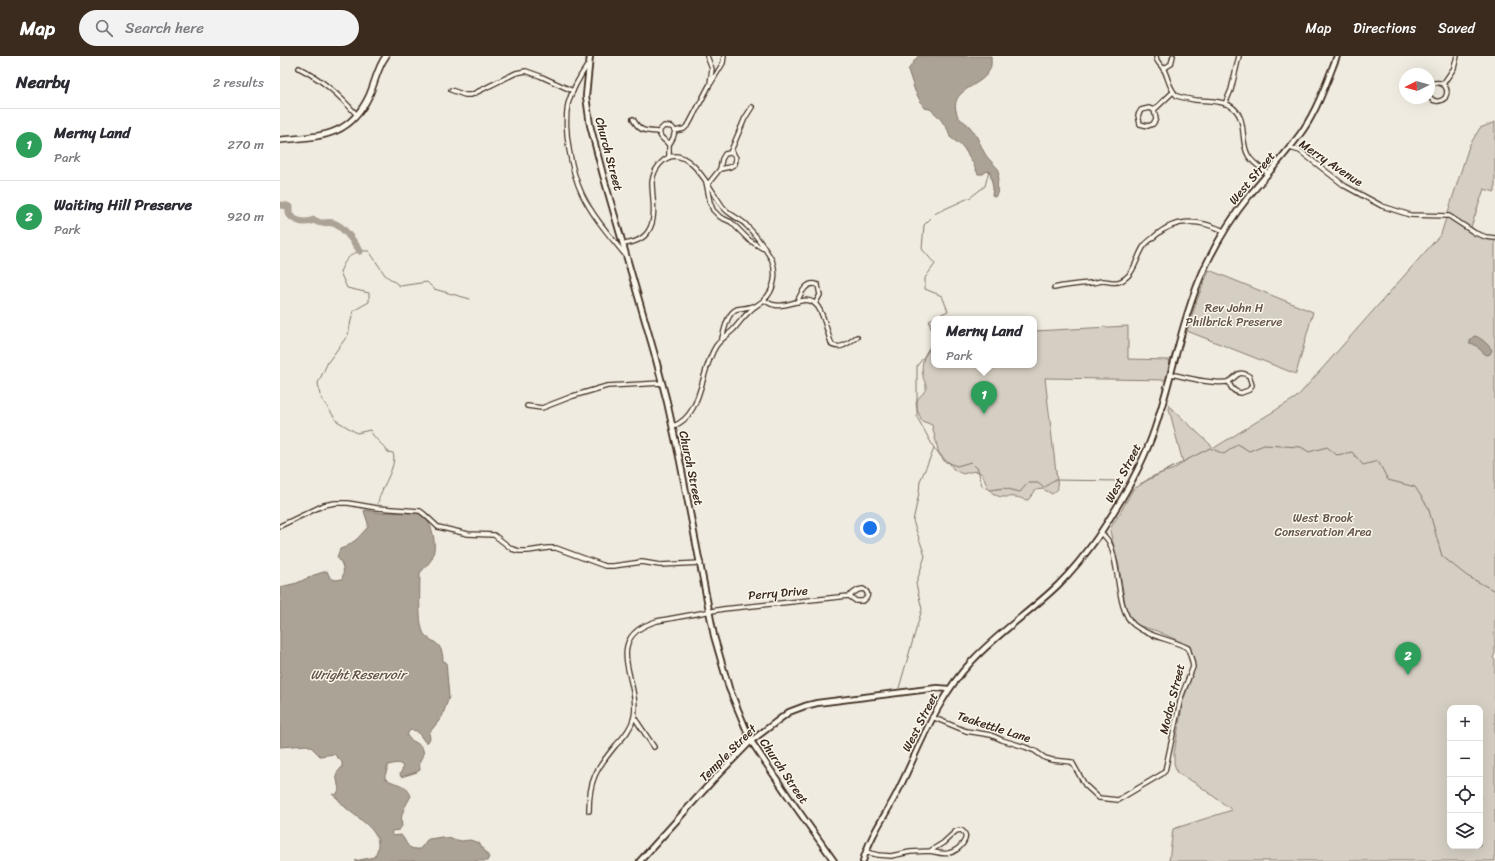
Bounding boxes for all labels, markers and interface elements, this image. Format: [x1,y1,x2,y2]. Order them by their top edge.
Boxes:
search box [79,10,359,46]
text: Map [20,12,55,45]
text: Search here [125,15,204,41]
text: Map [1305,16,1331,41]
text: Directions [1353,16,1416,41]
text: Saved [1438,16,1475,41]
icon: search [93,17,115,39]
text: Nearby [16,67,70,97]
north arrow [1399,68,1435,104]
text: 2 results [213,71,264,94]
street label: Church Street [589,115,629,193]
text: Merny Land [54,120,130,146]
text: 1 [26,133,32,156]
text: 270 m [227,133,264,156]
street label: Merry Avenue [1294,133,1368,193]
text: Park [54,146,81,169]
street label: West Street [1223,146,1281,210]
text: Waiting Hill Preserve [54,192,192,218]
text: 2 [25,205,33,228]
text: 920 m [227,205,264,228]
text: Park [54,218,81,241]
park label: Rev John H Philbrick Preserve [1186,297,1282,333]
popup [931,316,1037,368]
text: Merny Land [946,318,1022,344]
text: Park [946,344,973,367]
pin: 1 [971,381,997,414]
street label: Church Street [672,429,710,507]
street label: West Street [1099,439,1147,507]
park label: West Brook Conservation Area [1274,507,1372,543]
your location [860,518,880,538]
street label: Perry Drive [747,579,809,607]
pin: 2 [1395,642,1421,675]
street label: Modoc Street [1153,661,1191,737]
water label: Wright Reservoir [310,663,408,686]
street label: West Street [896,688,944,756]
street label: Teakettle Lane [954,705,1034,749]
map controls [1447,705,1483,849]
button: + [1447,705,1483,741]
street label: Temple Street [694,718,763,787]
street label: Church Street [754,733,814,809]
button: − [1447,741,1483,777]
button: locate [1447,777,1483,813]
button: layers [1447,813,1483,849]

